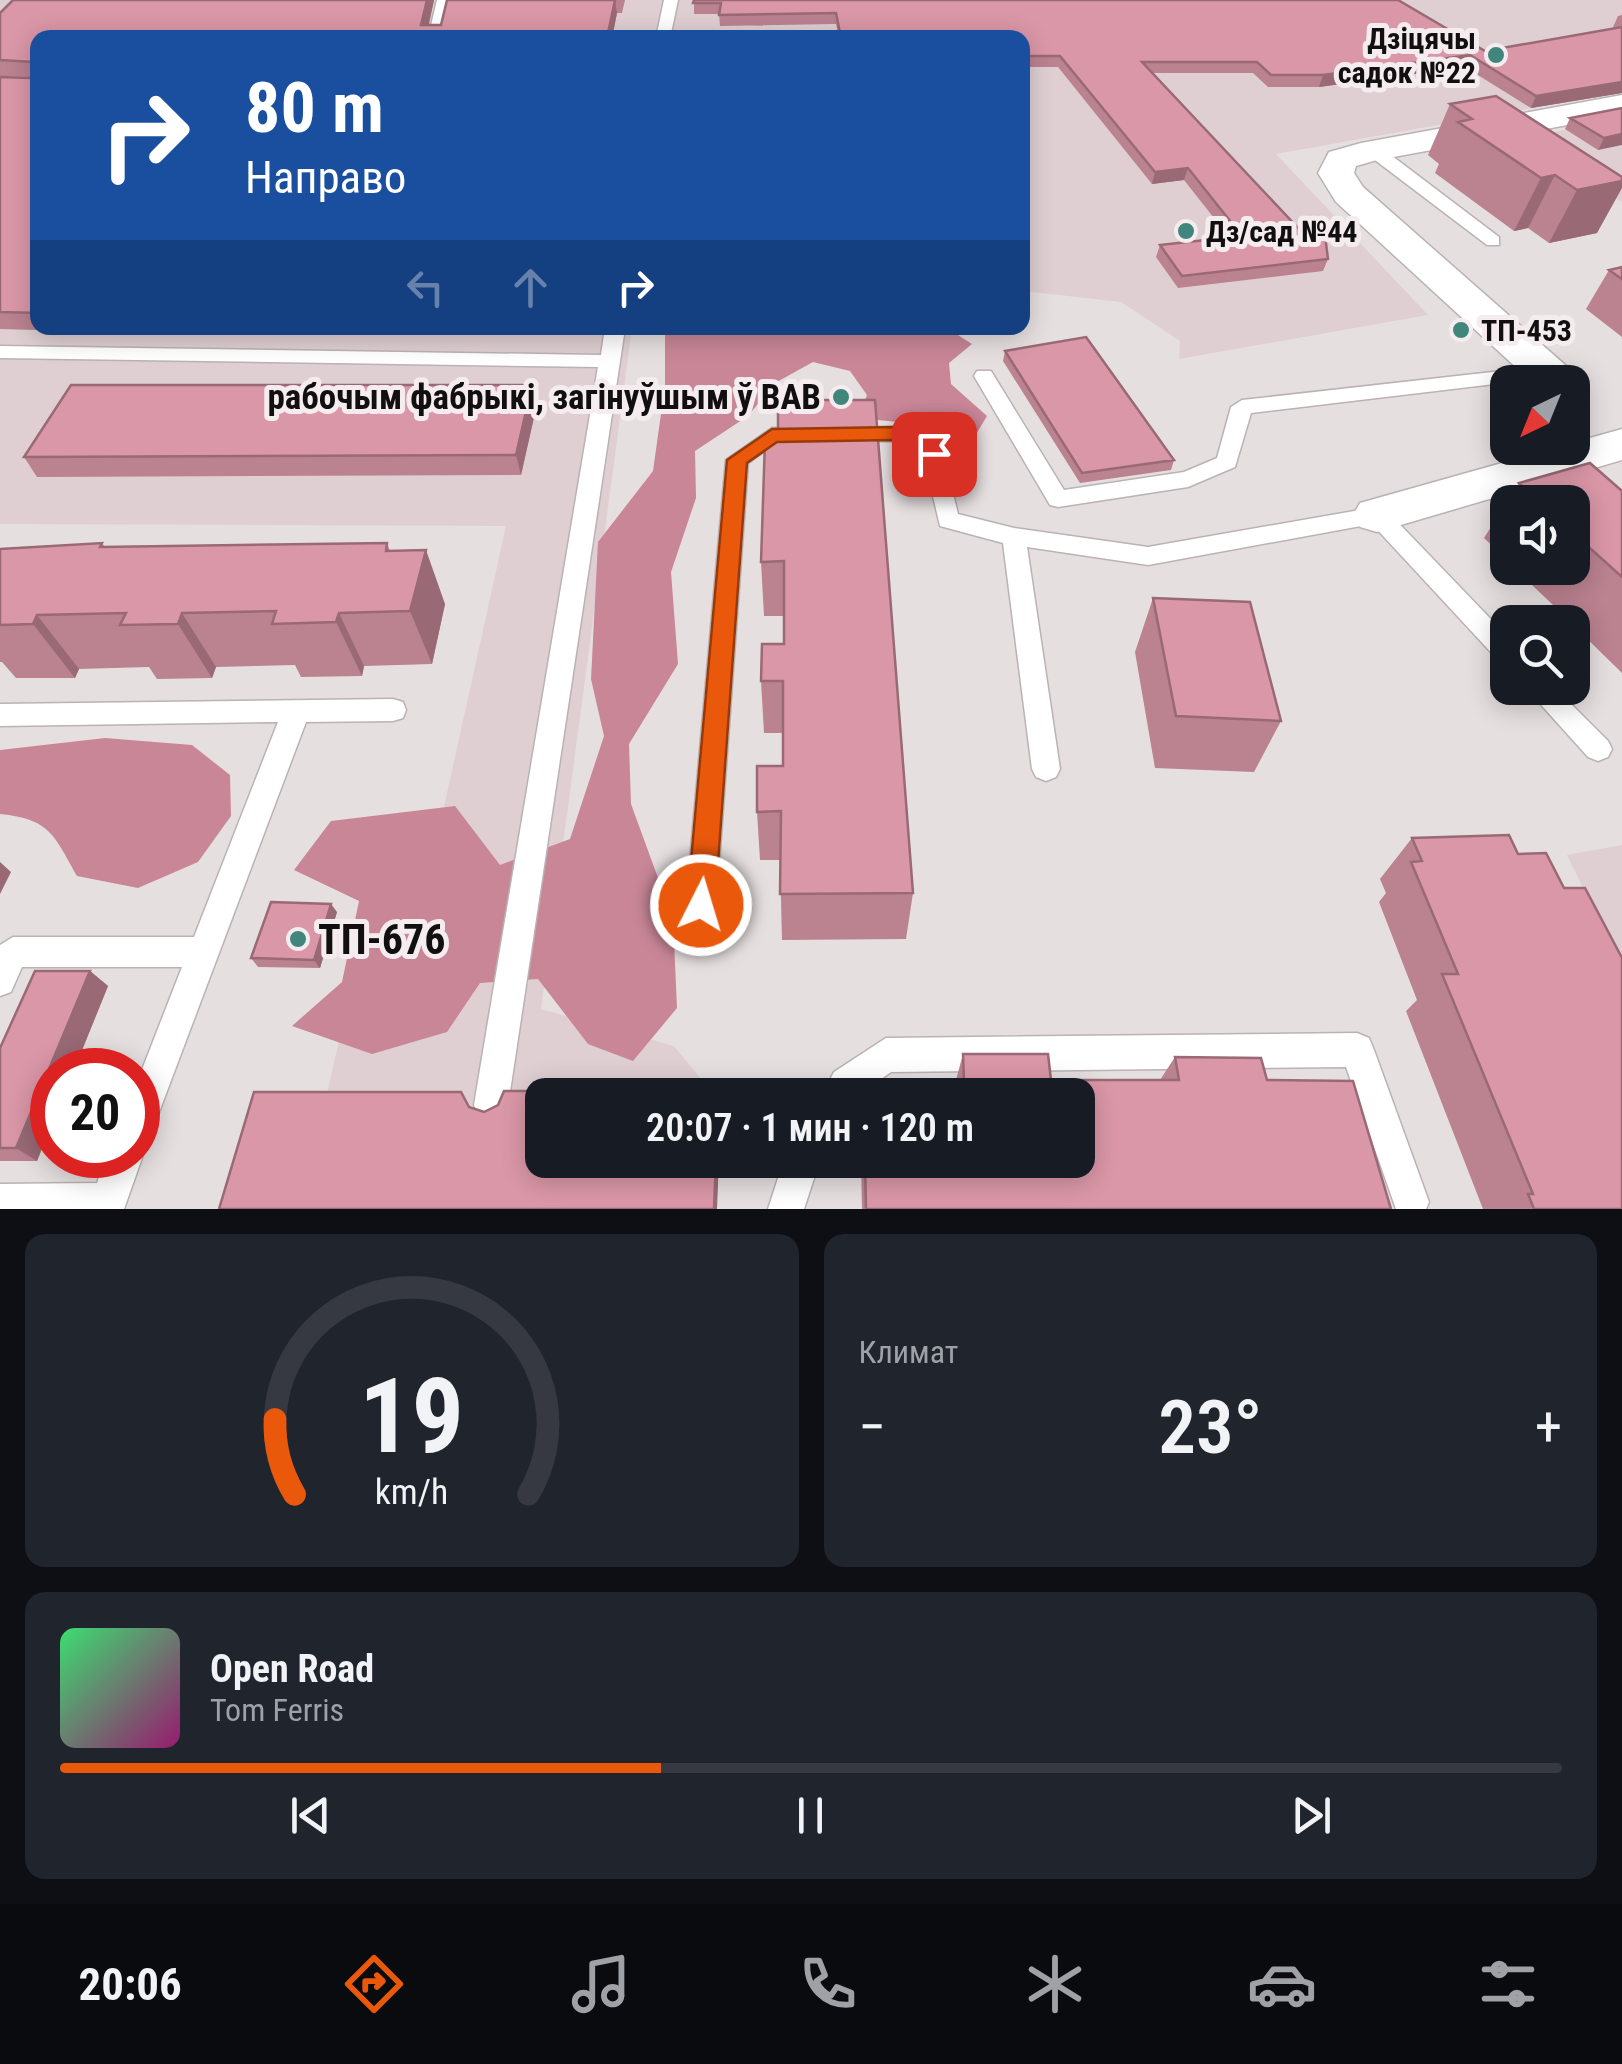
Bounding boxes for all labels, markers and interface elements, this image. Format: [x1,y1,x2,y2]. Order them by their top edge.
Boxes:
place label: Дзіцячы садок №22 [1338,21,1476,90]
marker: Дзіцячы садок №22 [1485,44,1507,66]
text: 80 m [245,67,384,149]
icon: right [80,70,210,200]
text: Направо [245,151,406,204]
place label: Дз/сад №44 [1206,214,1357,249]
marker: Дз/сад №44 [1175,220,1197,242]
icon: left [398,260,453,315]
icon: ahead [503,260,558,315]
icon: right [608,260,663,315]
place label: ТП-453 [1481,313,1572,348]
marker: ТП-453 [1450,319,1472,341]
north arrow [1490,365,1590,465]
map controls [1490,365,1590,705]
place label: рабочым фабрыкі, загінуўшым ў ВАВ [267,377,821,418]
marker: рабочым фабрыкі, загінуўшым ў ВАВ [830,386,852,408]
pin [892,412,977,497]
icon: arrive [907,427,962,482]
button: sound [1490,485,1590,585]
button: search [1490,605,1590,705]
position arrow [649,853,753,957]
place label: ТП-676 [318,915,445,964]
marker: ТП-676 [287,928,309,950]
speed limit sign: 20 [30,1048,160,1178]
text: 20:07 · 1 мин · 120 m [646,1106,974,1150]
text: Климат [859,1333,958,1371]
text: 19 [359,1356,464,1477]
text: 23° [1158,1383,1263,1471]
text: − [859,1395,886,1459]
text: + [1535,1395,1562,1459]
text: km/h [375,1471,449,1513]
text: Open Road [210,1647,374,1691]
text: Tom Ferris [210,1691,344,1729]
icon: previous [283,1788,338,1843]
icon: pause [783,1788,838,1843]
icon: next [1284,1788,1339,1843]
icon: directions [339,1949,409,2019]
icon: music [566,1949,636,2019]
icon: phone [793,1949,863,2019]
icon: climate [1020,1949,1090,2019]
icon: car [1247,1949,1317,2019]
icon: filters [1473,1949,1543,2019]
text: 20:06 [78,1958,182,2011]

